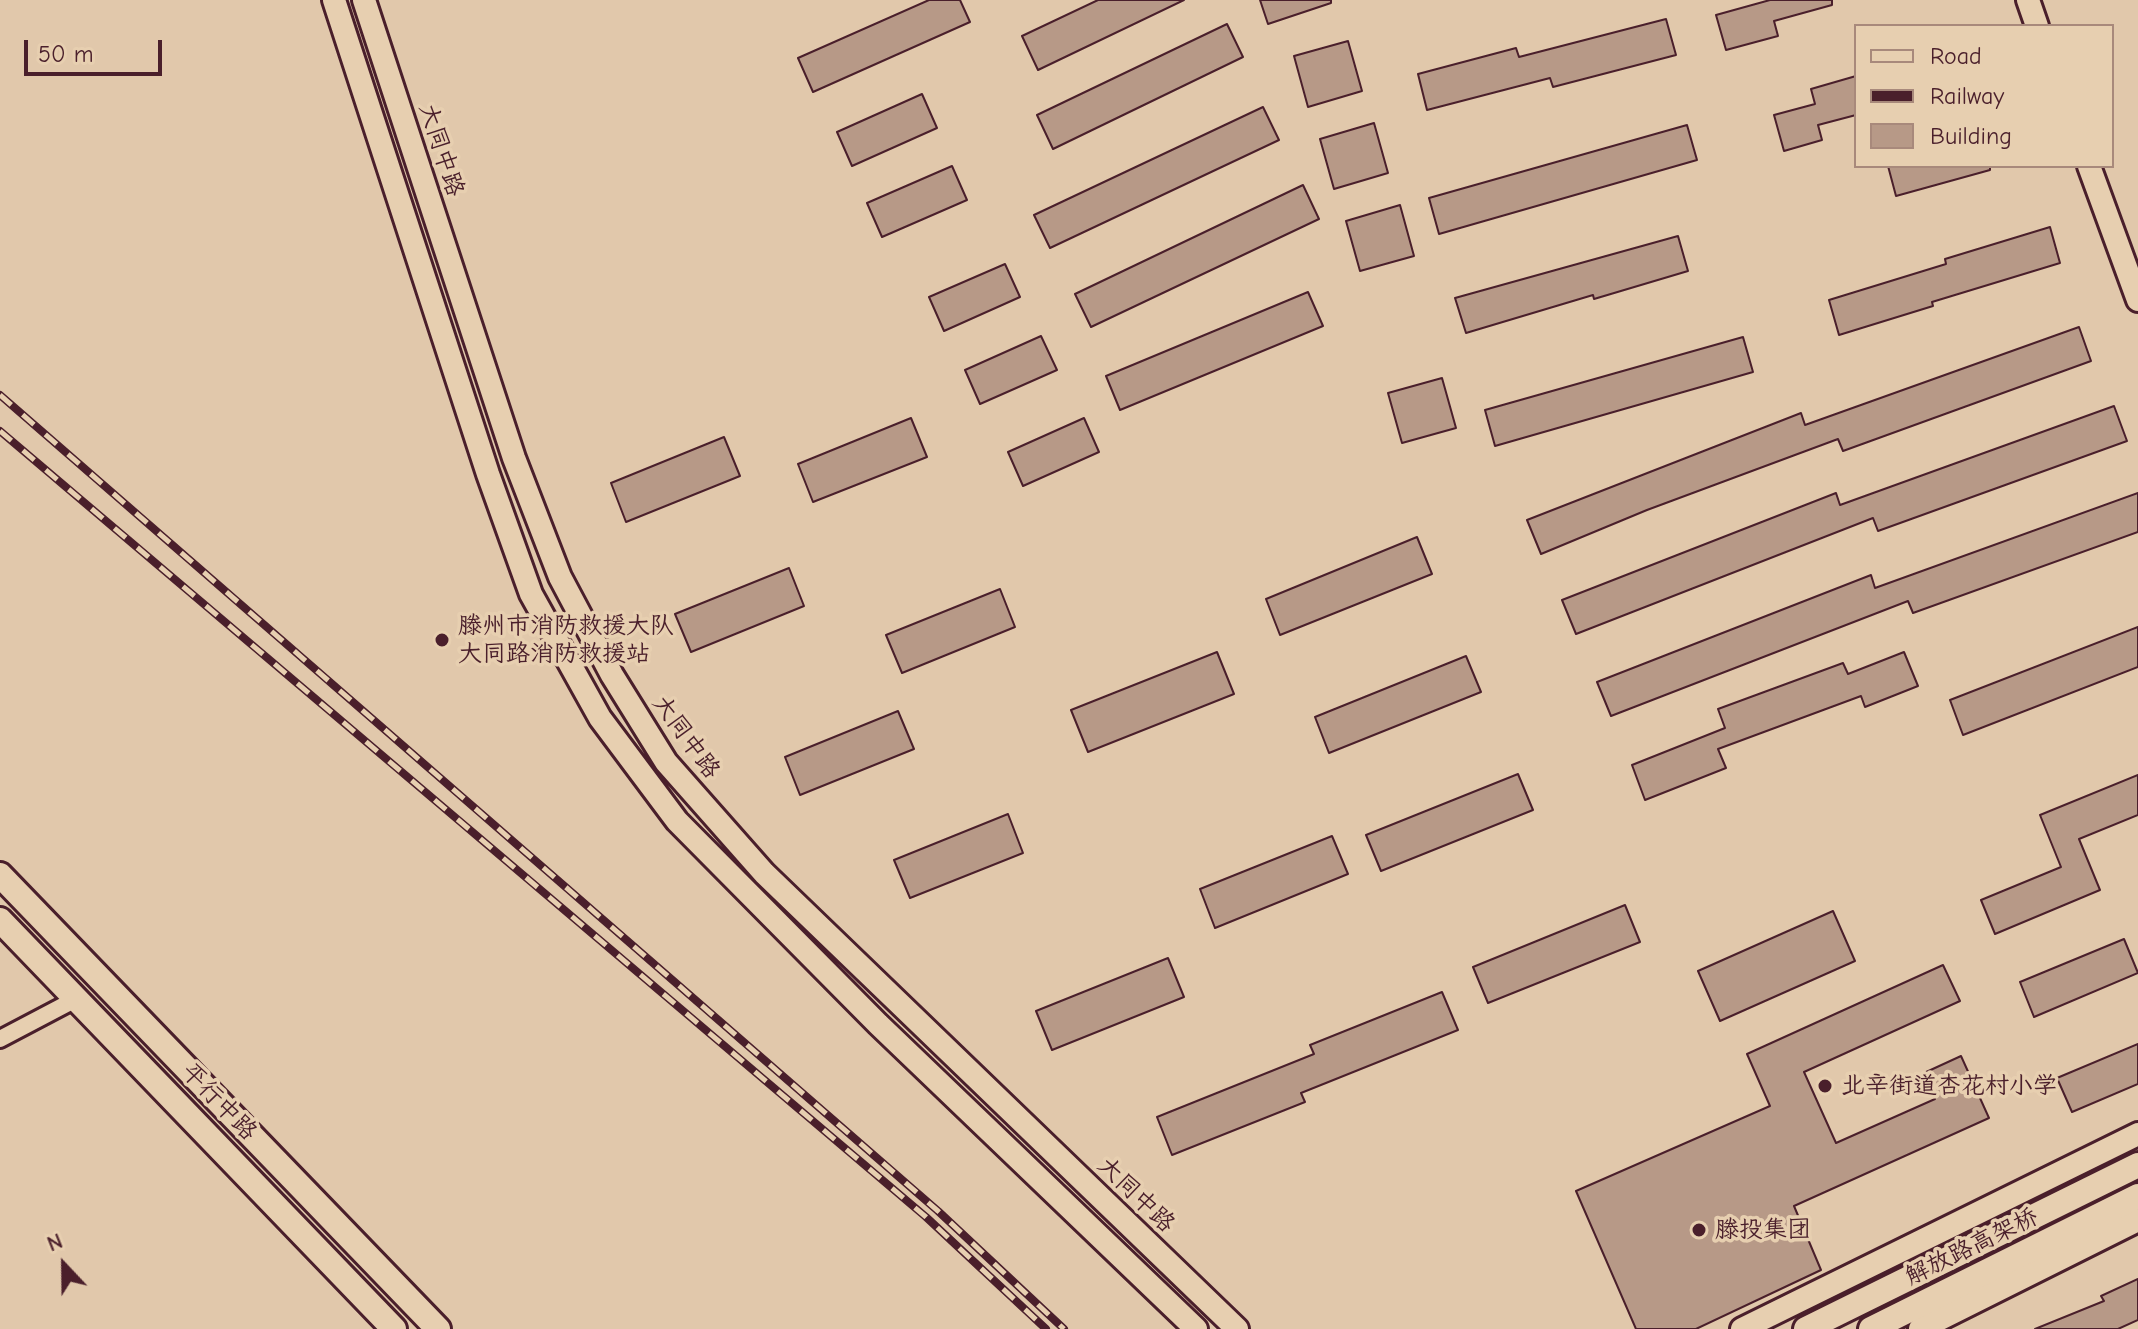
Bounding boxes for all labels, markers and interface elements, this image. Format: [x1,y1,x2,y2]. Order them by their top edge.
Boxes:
scale bar [28,24,166,74]
legend [1854,24,2114,168]
text: 50 m [38,40,94,68]
text: Road [1930,42,1982,70]
text: Railway [1930,82,2004,110]
street label: 大同中路 [412,100,470,200]
text: Building [1930,122,2012,150]
place label: 滕州市消防救援大队 大同路消防救援站 [458,612,674,668]
marker: 滕州市消防救援大队 大同路消防救援站 [433,631,451,649]
street label: 大同中路 [646,690,726,784]
street label: 平行中路 [175,1057,263,1147]
place label: 北辛街道杏花村小学 [1841,1072,2057,1100]
marker: 北辛街道杏花村小学 [1816,1077,1834,1095]
street label: 大同中路 [1091,1151,1181,1239]
street label: 解放路高架桥 [1901,1202,2043,1292]
place label: 滕投集团 [1715,1216,1811,1244]
marker: 滕投集团 [1690,1221,1708,1239]
north arrow [24,1225,104,1305]
text: N [43,1228,67,1257]

